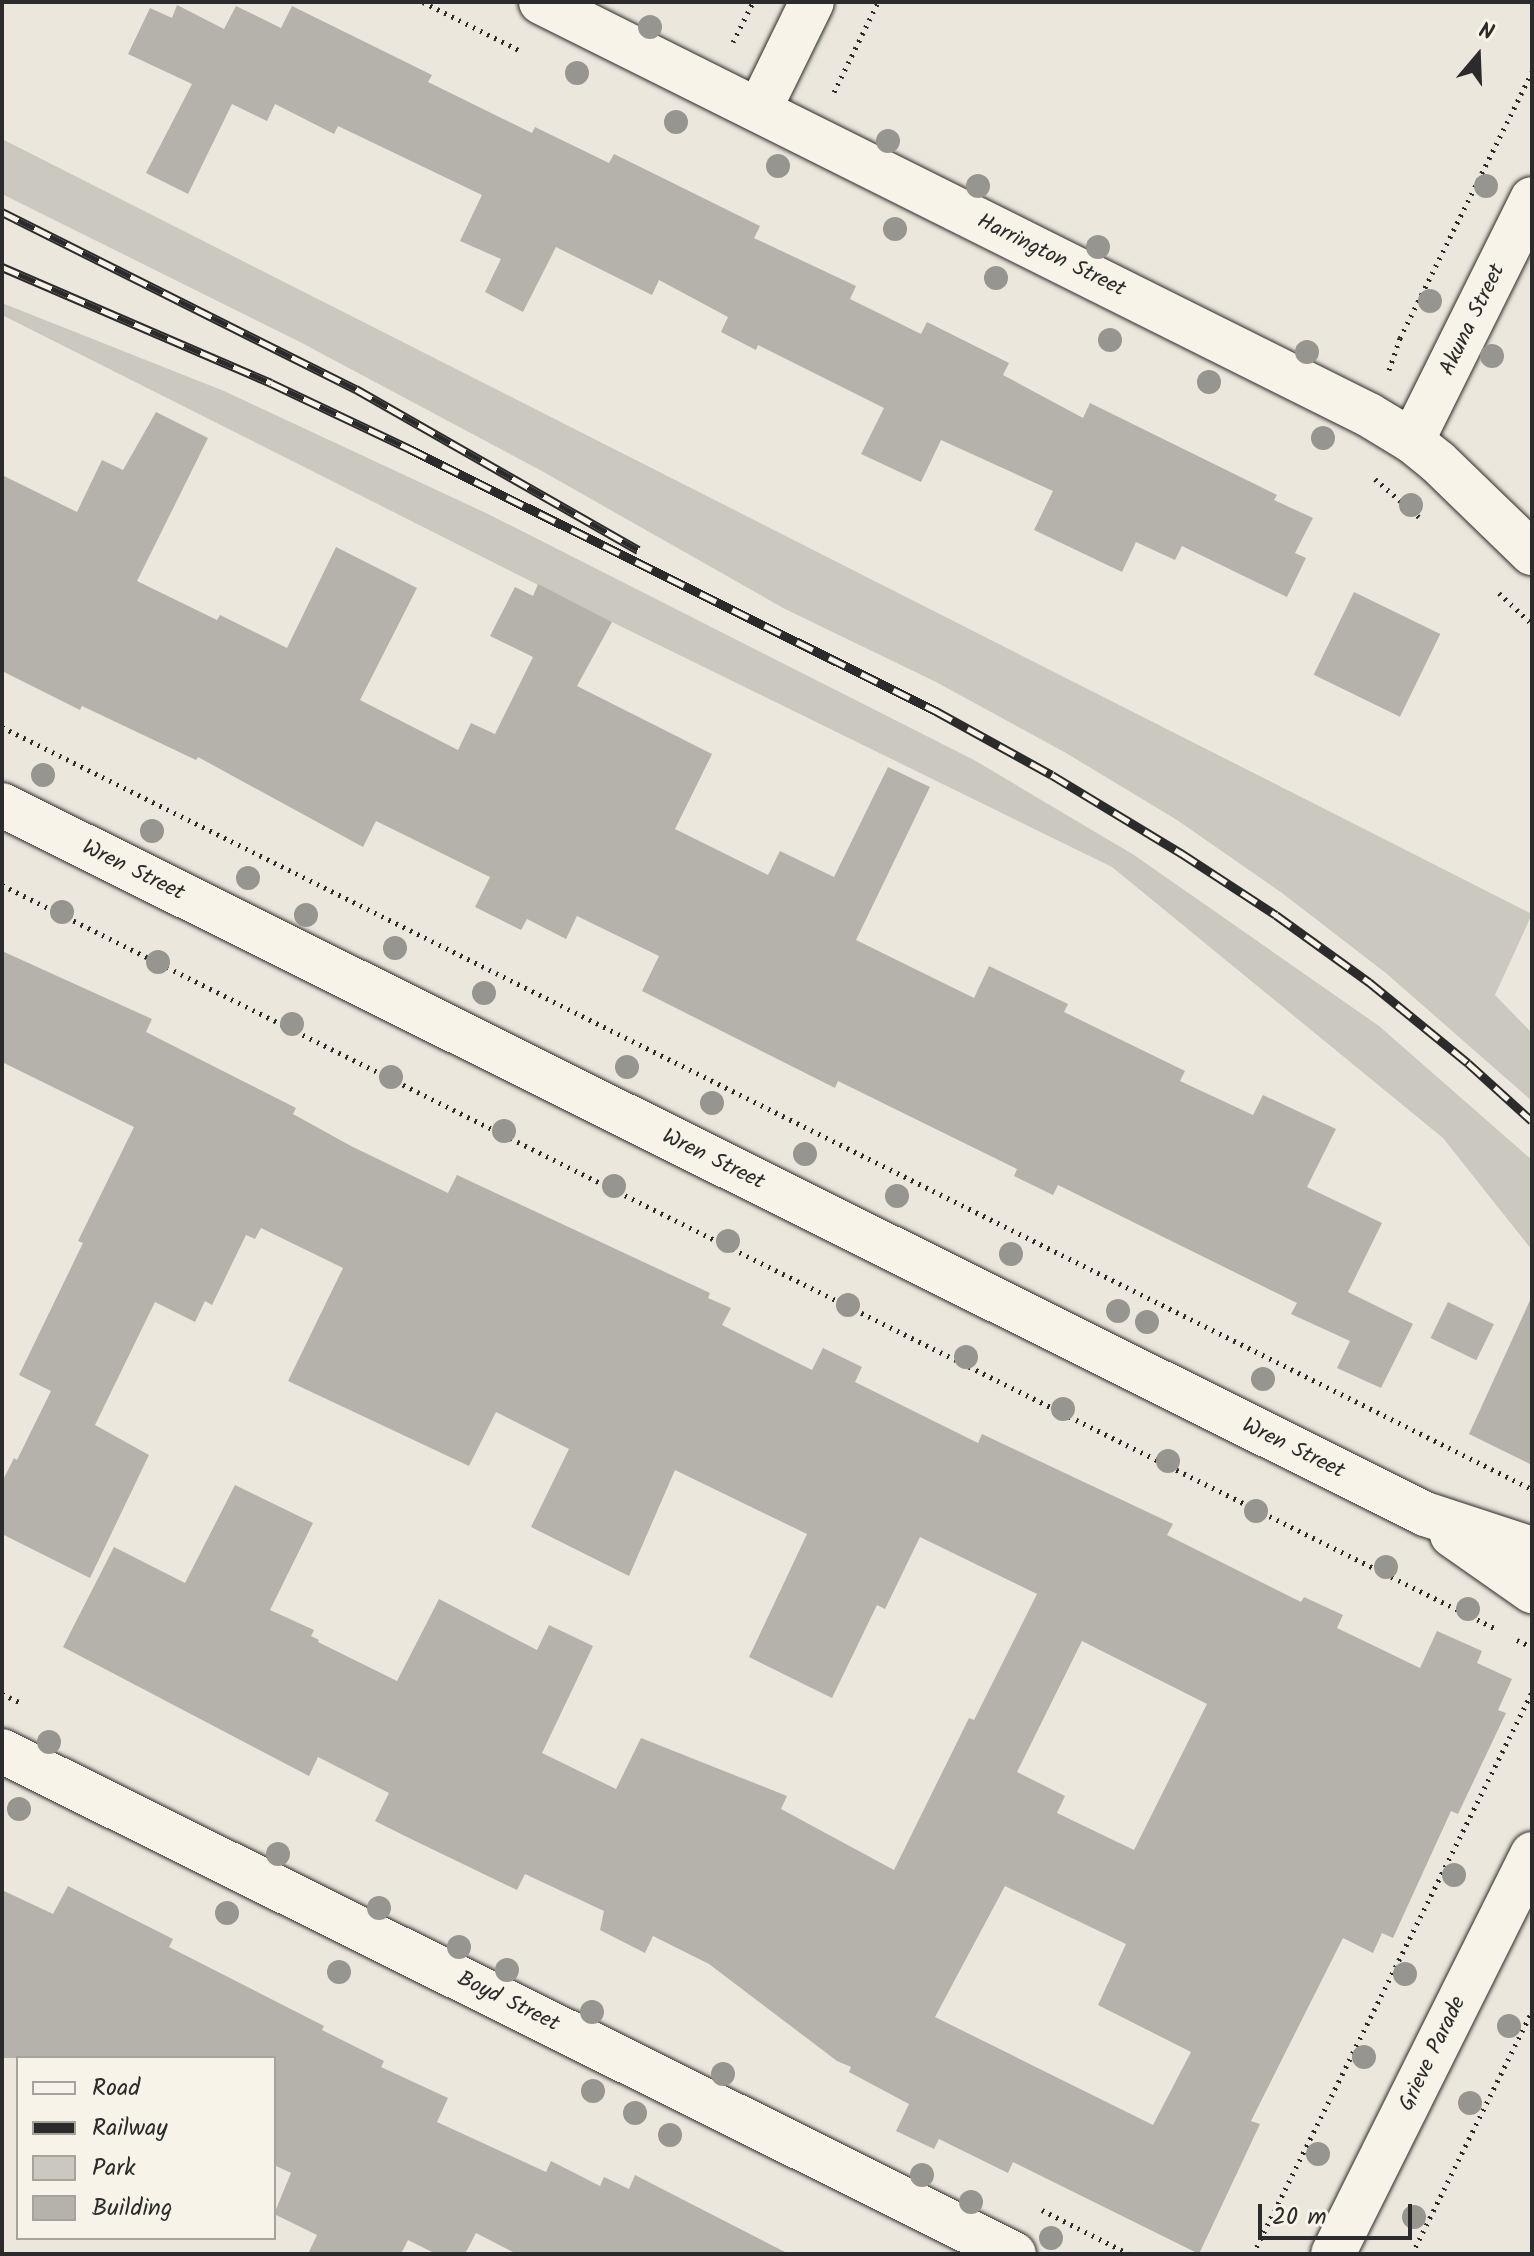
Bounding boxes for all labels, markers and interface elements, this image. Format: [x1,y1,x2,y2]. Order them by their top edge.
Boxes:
text: N [1474,14,1498,52]
north arrow [1438,16,1518,96]
street label: Harrington Street [972,209,1130,303]
street label: Akuna Street [1435,260,1511,380]
street label: Wren Street [77,835,189,907]
street label: Wren Street [657,1124,769,1196]
street label: Wren Street [1237,1413,1349,1485]
street label: Boyd Street [453,1966,563,2038]
street label: Grieve Parade [1394,1992,1472,2116]
legend [16,2056,276,2240]
text: Road [92,2069,140,2108]
text: Railway [92,2109,168,2148]
text: Park [92,2149,136,2188]
scale bar [1262,2188,1416,2238]
text: Building [92,2189,172,2228]
text: 20 m [1272,2198,1327,2237]

